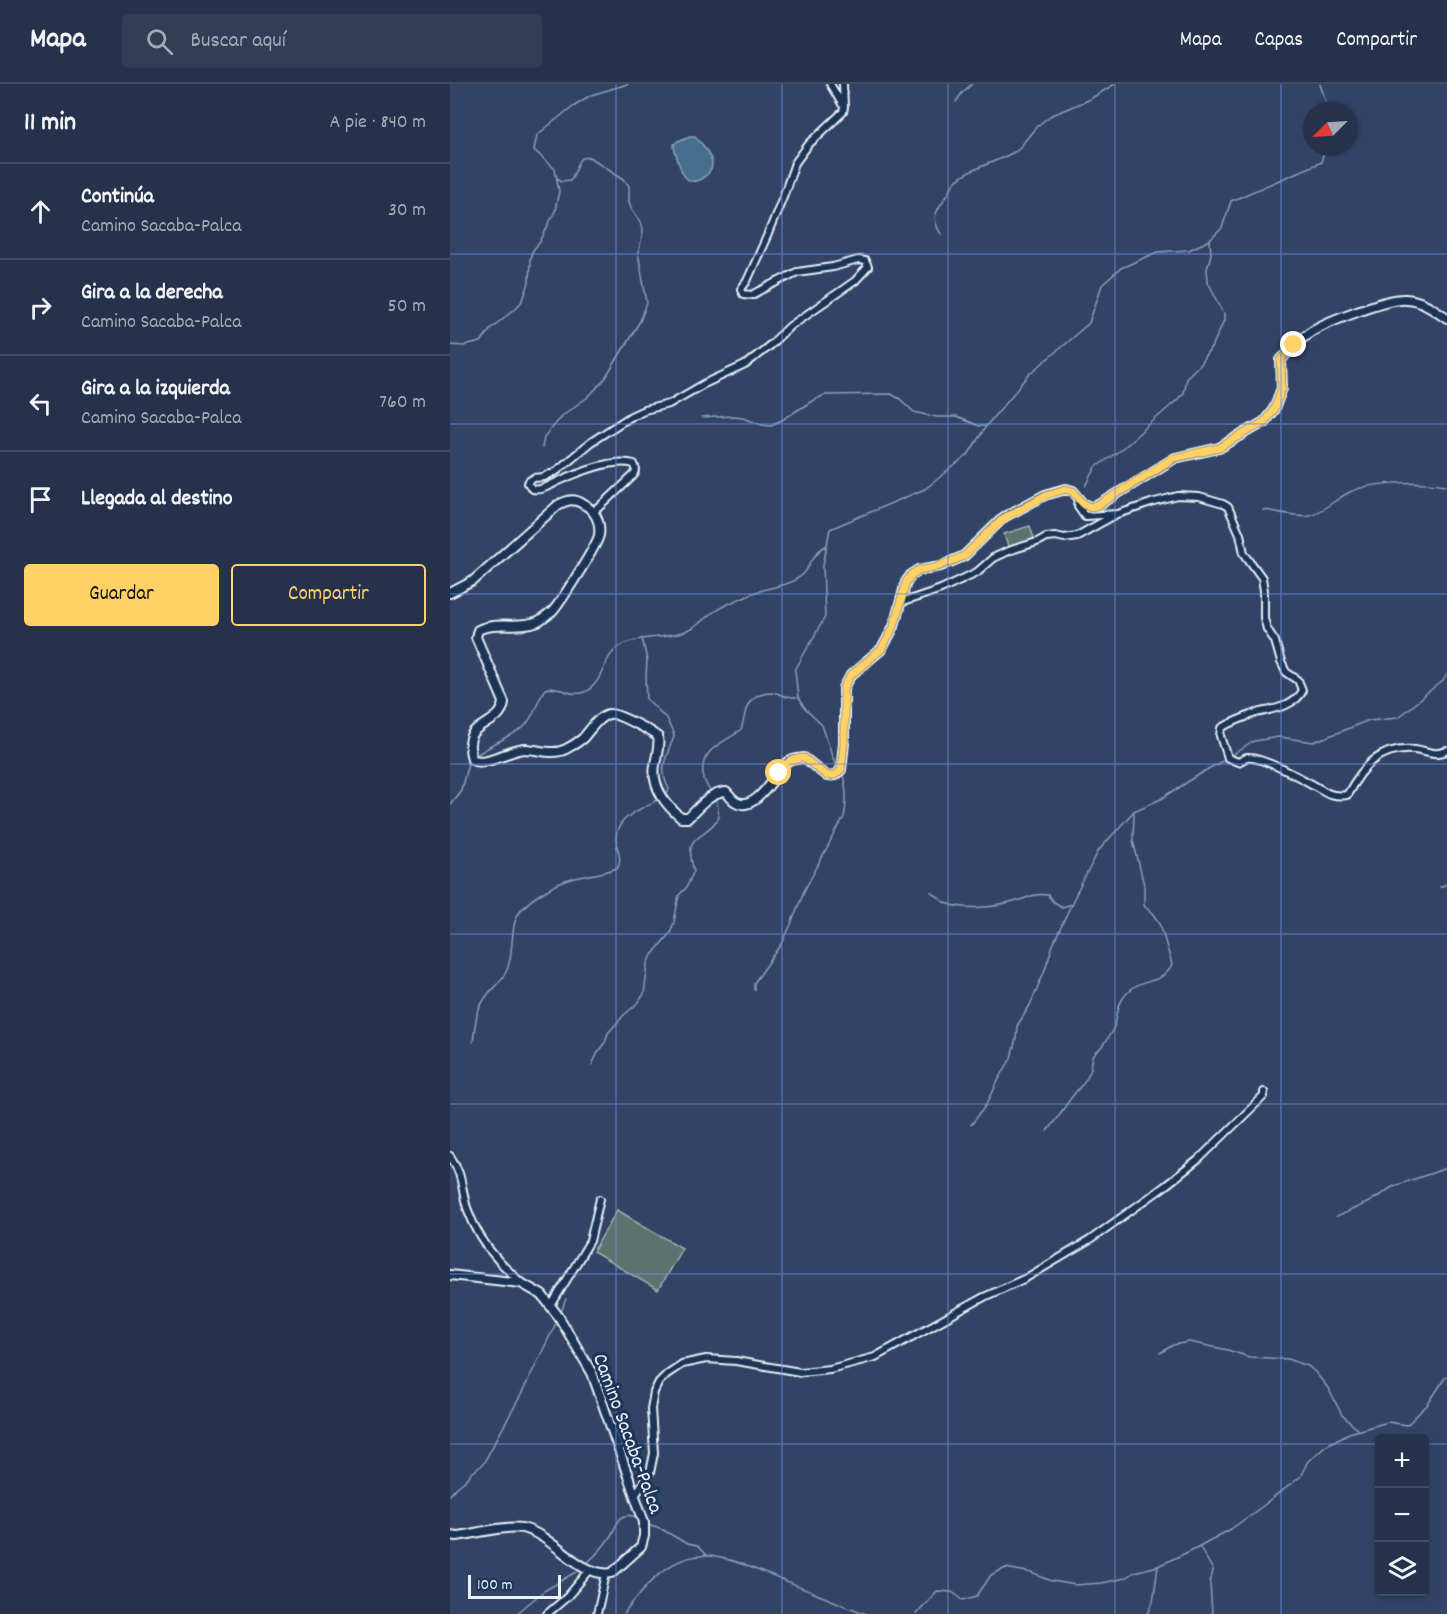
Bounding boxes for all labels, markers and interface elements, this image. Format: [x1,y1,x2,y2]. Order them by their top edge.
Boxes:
search box [122,14,542,68]
text: Mapa [30,21,86,61]
icon: search [143,25,176,58]
text: Buscar aquí [191,26,286,57]
text: Mapa [1180,26,1222,56]
text: Capas [1255,26,1303,56]
text: Compartir [1336,26,1417,56]
north arrow [1303,102,1357,156]
text: 11 min [24,105,76,142]
text: A pie · 840 m [330,109,426,137]
text: Continúa [81,182,154,213]
icon: ahead [24,195,57,228]
text: 30 m [388,197,426,225]
text: Camino Sacaba-Palca [81,213,242,241]
text: Gira a la derecha [81,278,223,309]
icon: right [24,291,57,324]
text: 50 m [388,293,426,321]
text: Camino Sacaba-Palca [81,309,242,337]
route end [1280,331,1306,357]
text: Gira a la izquierda [81,374,230,405]
icon: left [24,387,57,420]
text: 760 m [379,389,426,417]
text: Camino Sacaba-Palca [81,405,242,433]
icon: arrive [24,483,57,516]
text: Llegada al destino [81,484,233,515]
button: Guardar [24,564,219,626]
button: Compartir [231,564,426,626]
route start [765,759,791,785]
street label: Camino Sacaba-Palca [583,1350,669,1519]
map controls [1375,1434,1429,1596]
button: + [1375,1434,1429,1488]
button: − [1375,1488,1429,1542]
button: layers [1375,1542,1429,1596]
scale bar [468,1572,561,1600]
text: 100 m [477,1574,513,1597]

